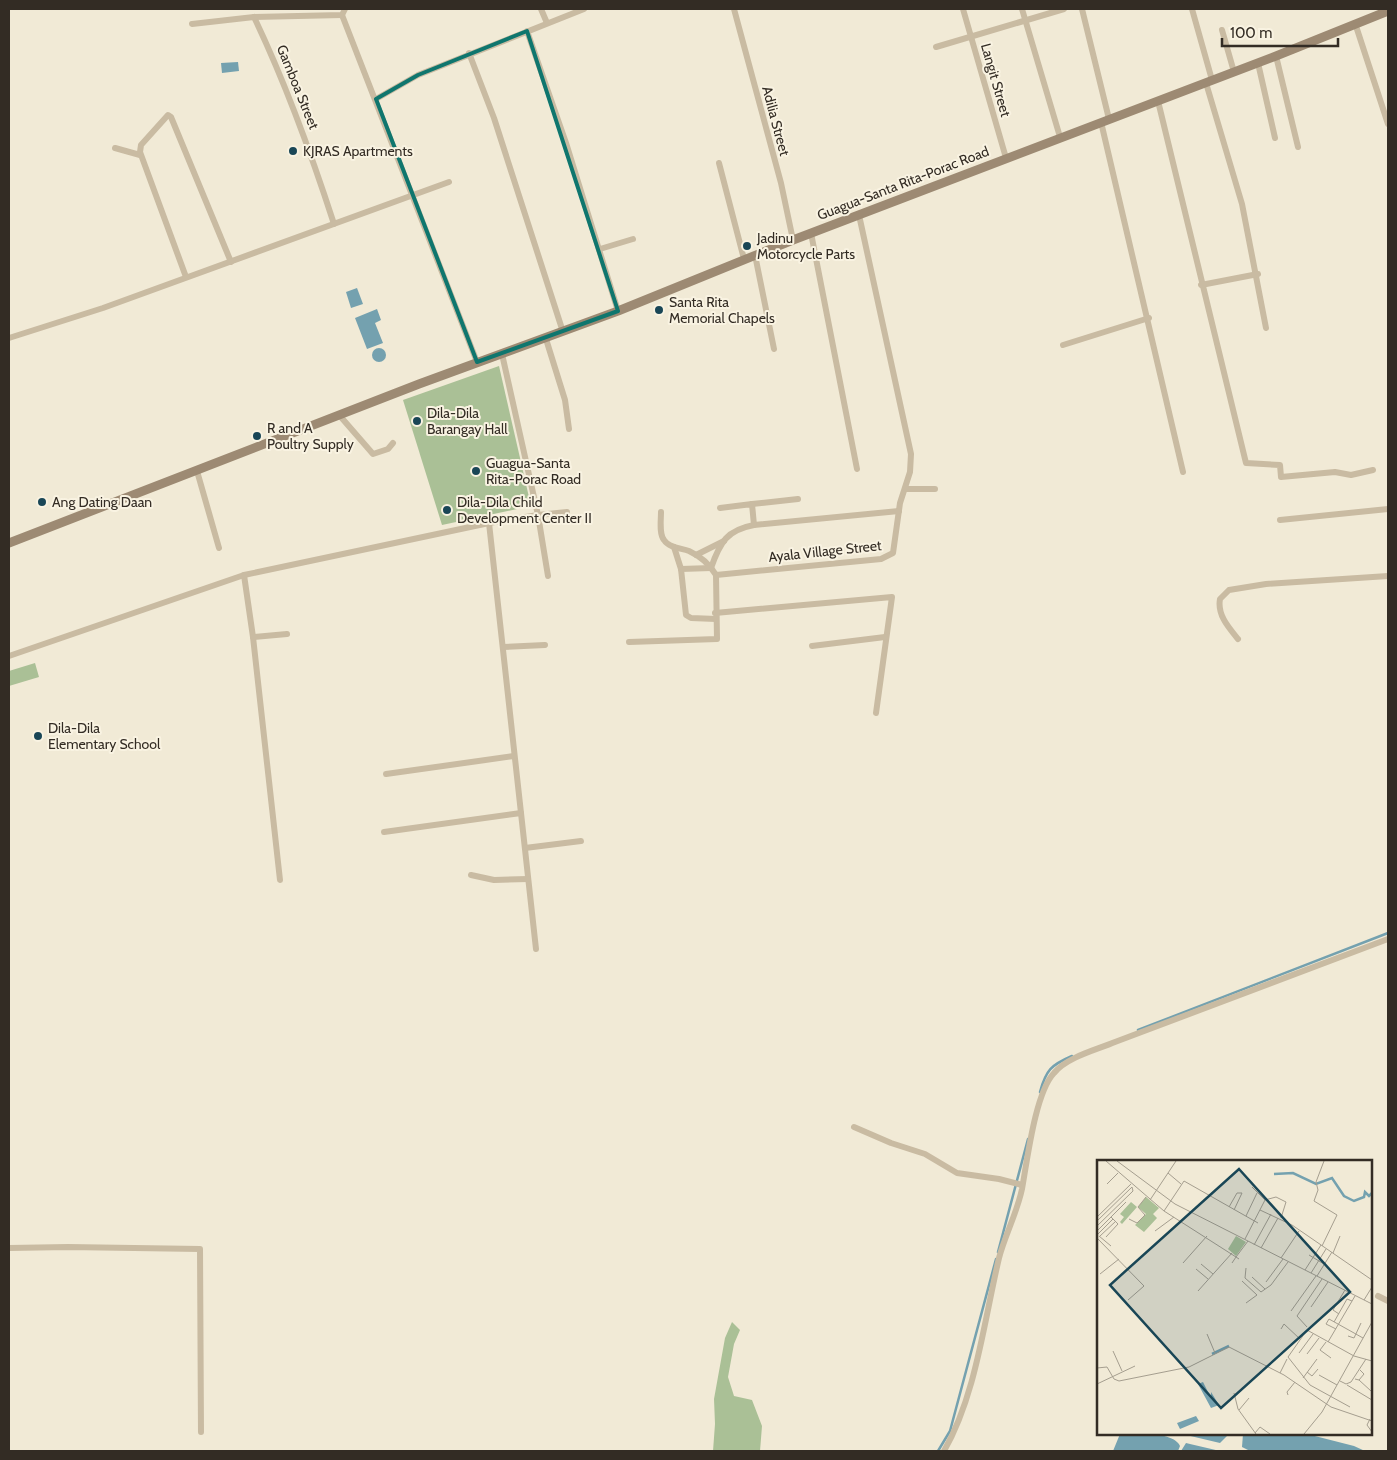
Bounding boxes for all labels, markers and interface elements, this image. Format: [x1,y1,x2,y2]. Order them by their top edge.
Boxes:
scale bar [1222,15,1338,47]
text: 100 m [1230,24,1272,42]
street label: Langit Street [977,41,1015,119]
street label: Gamboa Street [273,42,323,132]
street label: Adilia Street [758,84,794,158]
place label: KJRAS Apartments [303,142,413,160]
street label: Guagua-Santa Rita-Porac Road [815,142,991,224]
marker: KJRAS Apartments [287,145,299,157]
place label: Jadinu Motorcycle Parts [756,229,855,263]
marker: Jadinu Motorcycle Parts [741,240,753,252]
place label: Santa Rita Memorial Chapels [669,293,775,327]
marker: Santa Rita Memorial Chapels [653,304,665,316]
place label: Dila-Dila Barangay Hall [427,404,508,438]
marker: Dila-Dila Barangay Hall [411,415,423,427]
place label: R and A Poultry Supply [267,419,354,453]
marker: R and A Poultry Supply [251,430,263,442]
place label: Guagua-Santa Rita-Porac Road [486,454,581,488]
marker: Guagua-Santa Rita-Porac Road [470,465,482,477]
place label: Ang Dating Daan [52,493,152,511]
place label: Dila-Dila Child Development Center II [457,493,592,527]
marker: Ang Dating Daan [36,496,48,508]
marker: Dila-Dila Child Development Center II [441,504,453,516]
street label: Ayala Village Street [768,536,883,566]
place label: Dila-Dila Elementary School [48,719,161,753]
marker: Dila-Dila Elementary School [32,730,44,742]
inset map [1097,1160,1372,1435]

